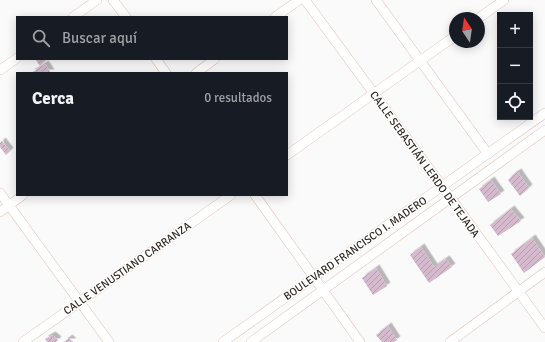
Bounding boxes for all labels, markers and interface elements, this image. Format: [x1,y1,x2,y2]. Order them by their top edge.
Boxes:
north arrow [449,12,485,48]
map controls [497,12,533,120]
button: + [497,12,533,48]
search box [16,16,288,60]
icon: search [30,27,52,49]
text: Buscar aquí [62,29,137,47]
button: − [497,48,533,84]
button: locate [497,84,533,120]
text: Cerca [32,88,74,109]
street label: CALLE SEBASTIÁN LERDO DE TEJADA [367,88,483,240]
text: 0 resultados [204,90,272,106]
street label: BOULEVARD FRANCISCO I. MADERO [281,194,429,303]
street label: CALLE VENUSTIANO CARRANZA [61,219,194,318]

